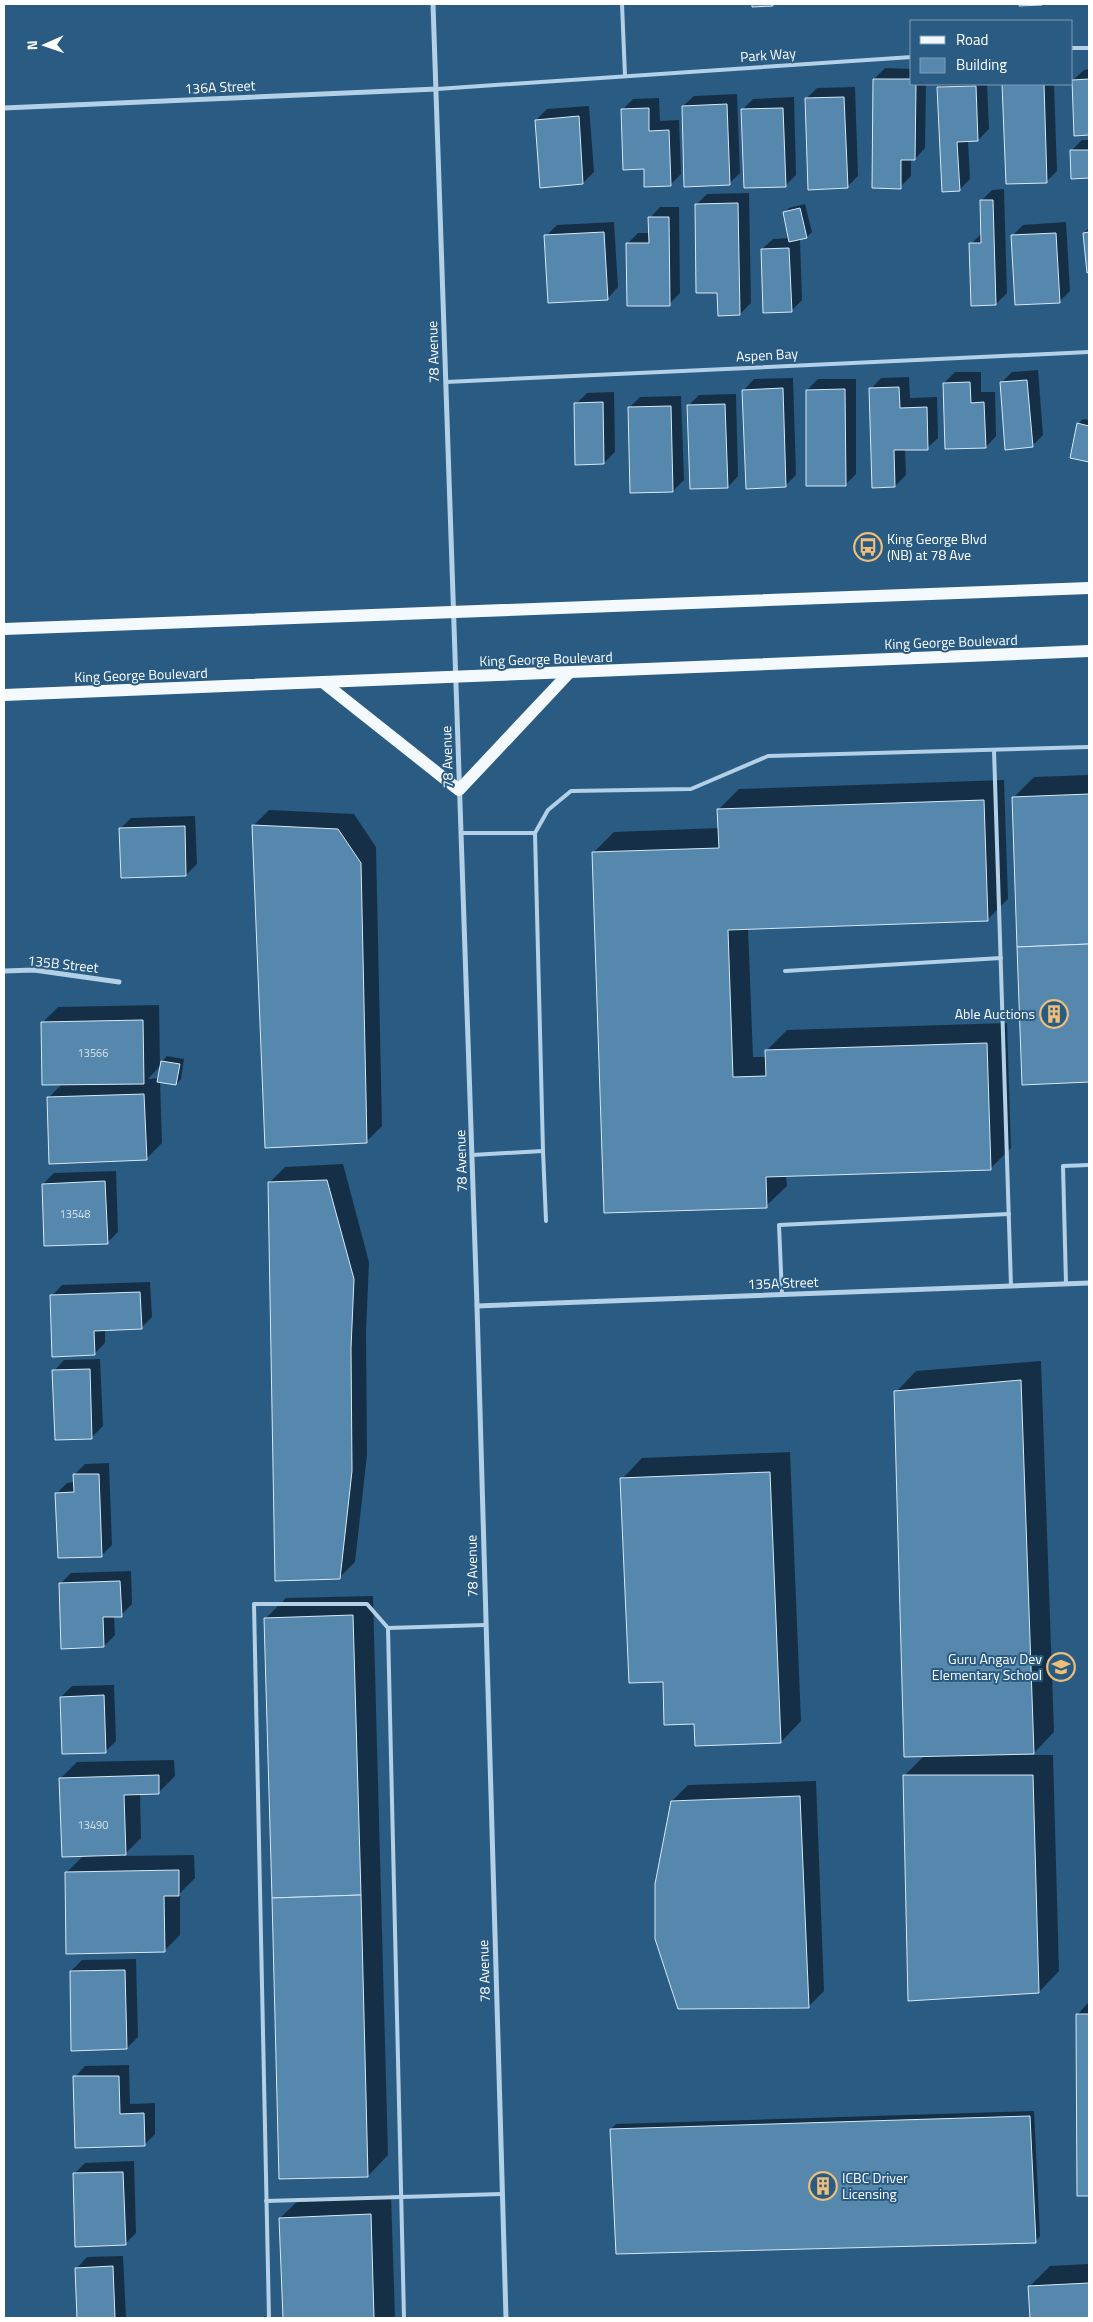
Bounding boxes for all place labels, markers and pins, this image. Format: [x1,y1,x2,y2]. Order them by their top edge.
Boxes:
place label: King George Blvd (NB) at 78 Ave [887,528,987,565]
bus stop icon: King George Blvd (NB) at 78 Ave [853,532,883,562]
building icon: Able Auctions [1039,999,1069,1029]
place label: Able Auctions [955,1003,1035,1024]
place label: Guru Angav Dev Elementary School [932,1648,1042,1685]
school or university icon: Guru Angav Dev Elementary School [1046,1652,1076,1682]
place label: ICBC Driver Licensing [842,2167,908,2204]
building icon: ICBC Driver Licensing [808,2171,838,2201]

